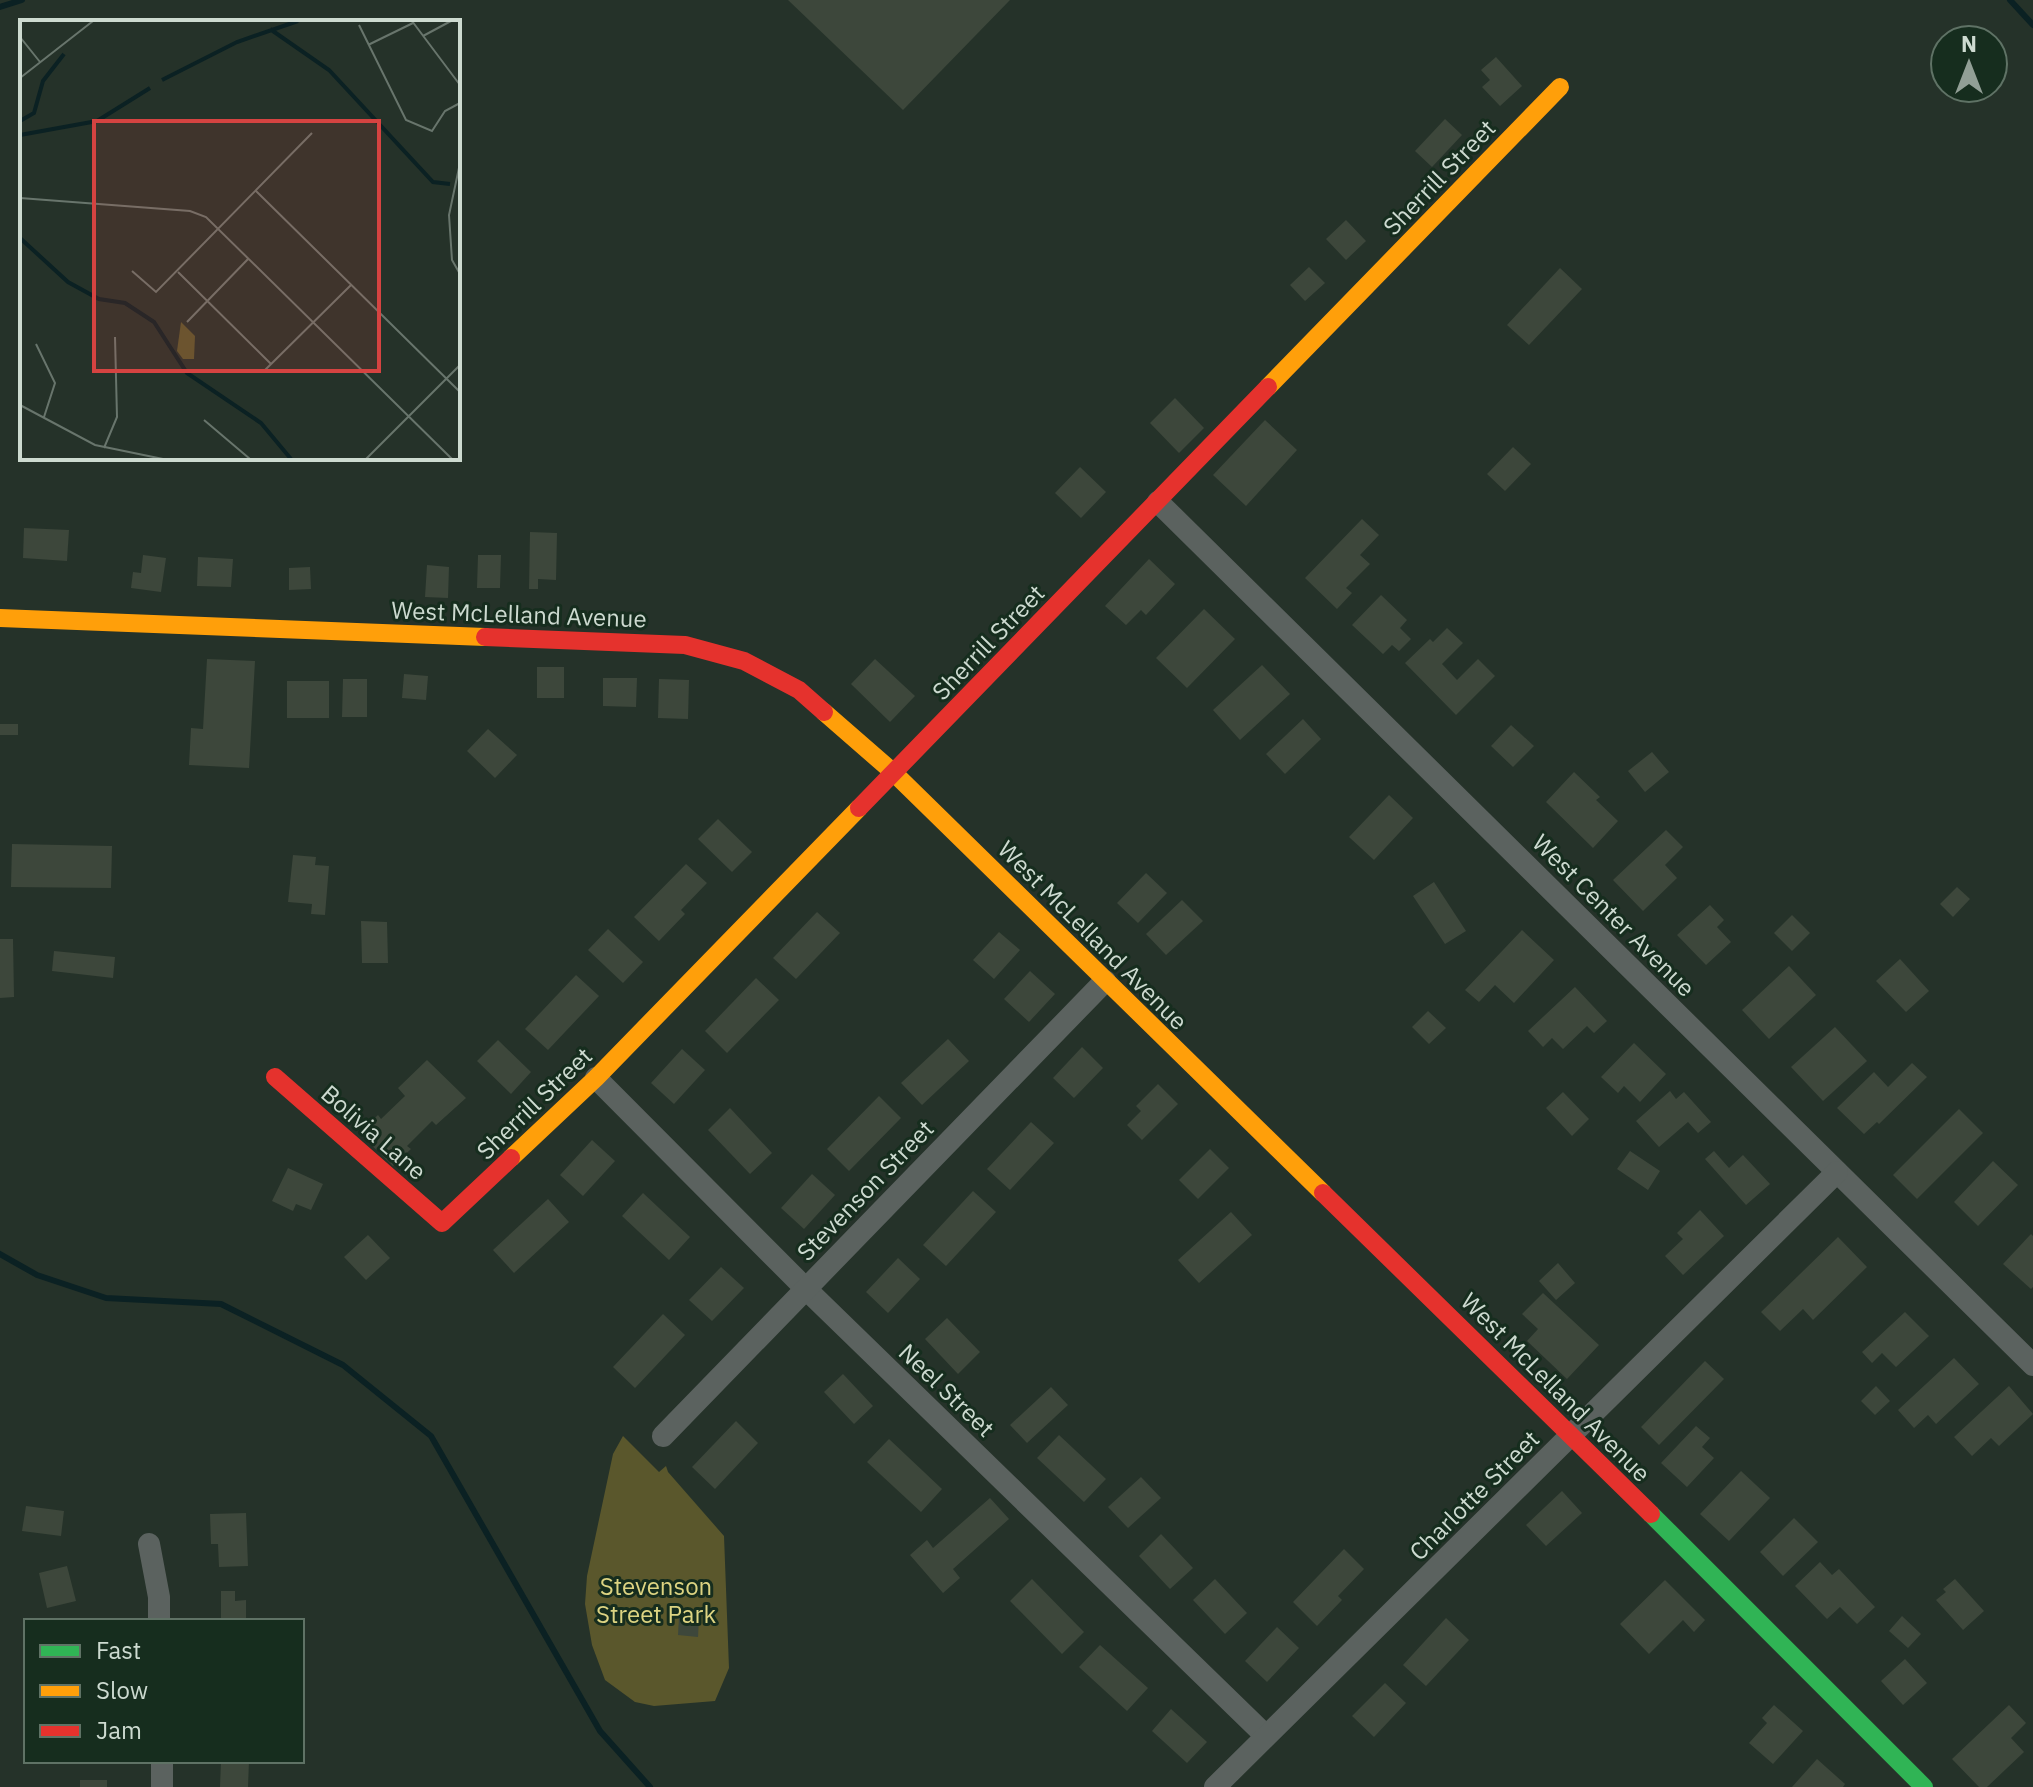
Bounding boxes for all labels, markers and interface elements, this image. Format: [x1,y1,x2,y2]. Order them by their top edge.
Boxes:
inset map [20,20,460,460]
north arrow [1929,24,2009,104]
text: N [1961,29,1977,58]
street label: Sherrill Street [1376,112,1502,242]
street label: Sherrill Street [925,577,1051,707]
street label: West McLelland Avenue [391,594,647,634]
street label: West Center Avenue [1526,827,1702,1003]
street label: West McLelland Avenue [991,833,1195,1037]
street label: Sherrill Street [469,1040,599,1166]
street label: Bolivia Lane [315,1077,433,1187]
street label: Stevenson Street [790,1113,940,1267]
street label: West McLelland Avenue [1454,1285,1658,1489]
street label: Neel Street [892,1336,1002,1444]
street label: Charlotte Street [1402,1423,1546,1567]
park label: Stevenson Street Park [596,1570,716,1630]
legend [24,1619,304,1763]
text: Fast [96,1634,141,1666]
text: Slow [96,1674,148,1706]
text: Jam [96,1714,142,1746]

